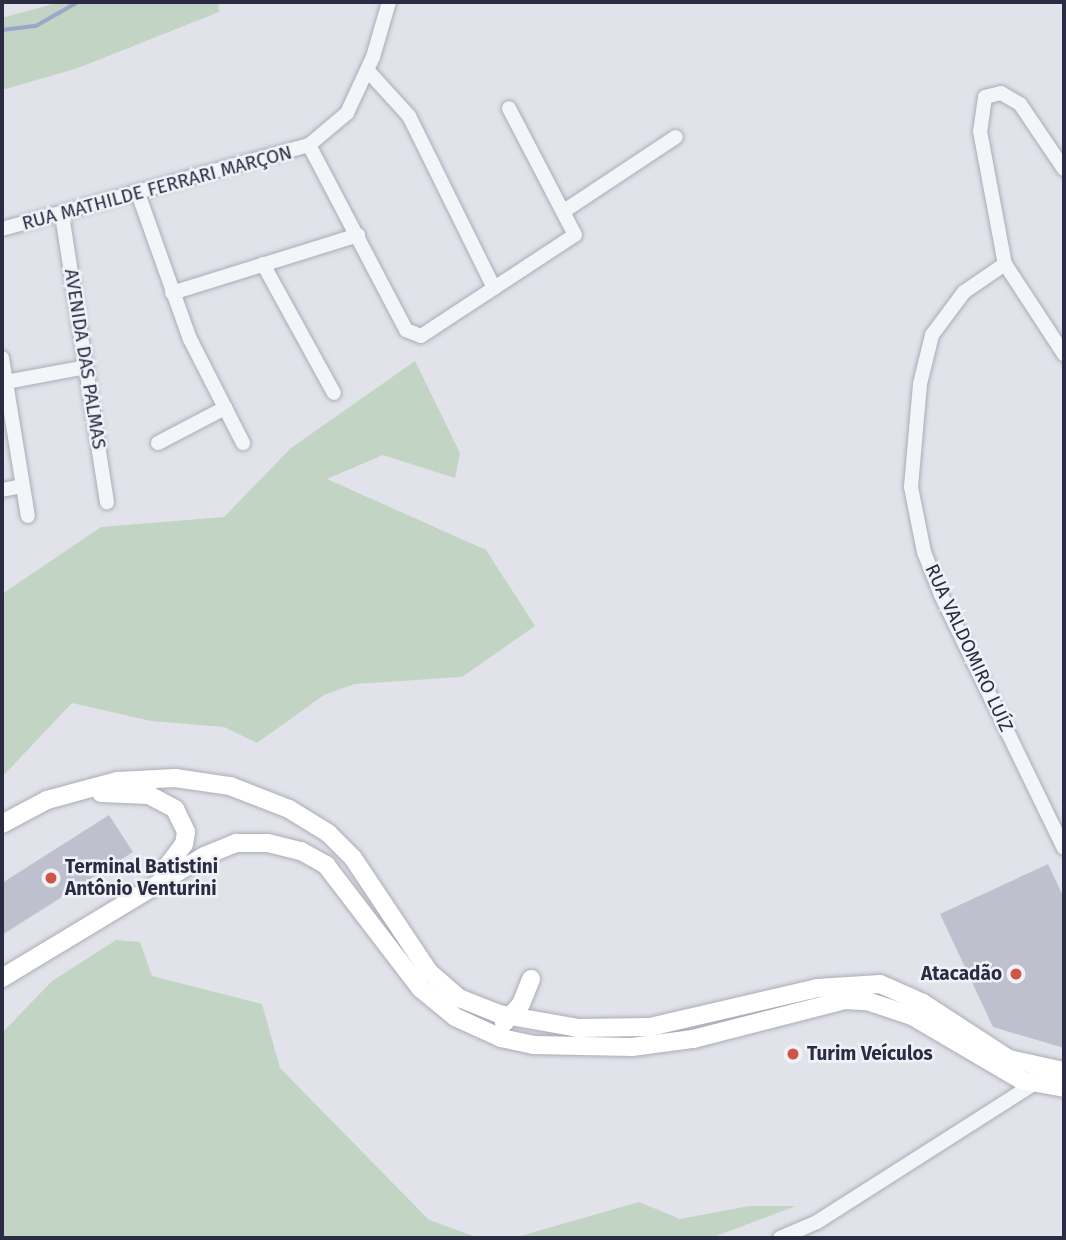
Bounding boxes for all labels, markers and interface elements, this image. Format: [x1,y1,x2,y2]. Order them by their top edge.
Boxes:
street label: RUA MATHILDE FERRARI MARÇON [20,141,294,235]
street label: AVENIDA DAS PALMAS [59,267,111,451]
street label: RUA VALDOMIRO LUÍZ [920,560,1018,736]
place label: Terminal Batistini Antônio Venturini [65,856,218,900]
marker: Terminal Batistini Antônio Venturini [43,870,59,886]
place label: Atacadão [921,963,1002,985]
marker: Atacadão [1008,966,1024,982]
place label: Turim Veículos [807,1043,933,1065]
marker: Turim Veículos [785,1046,801,1062]

